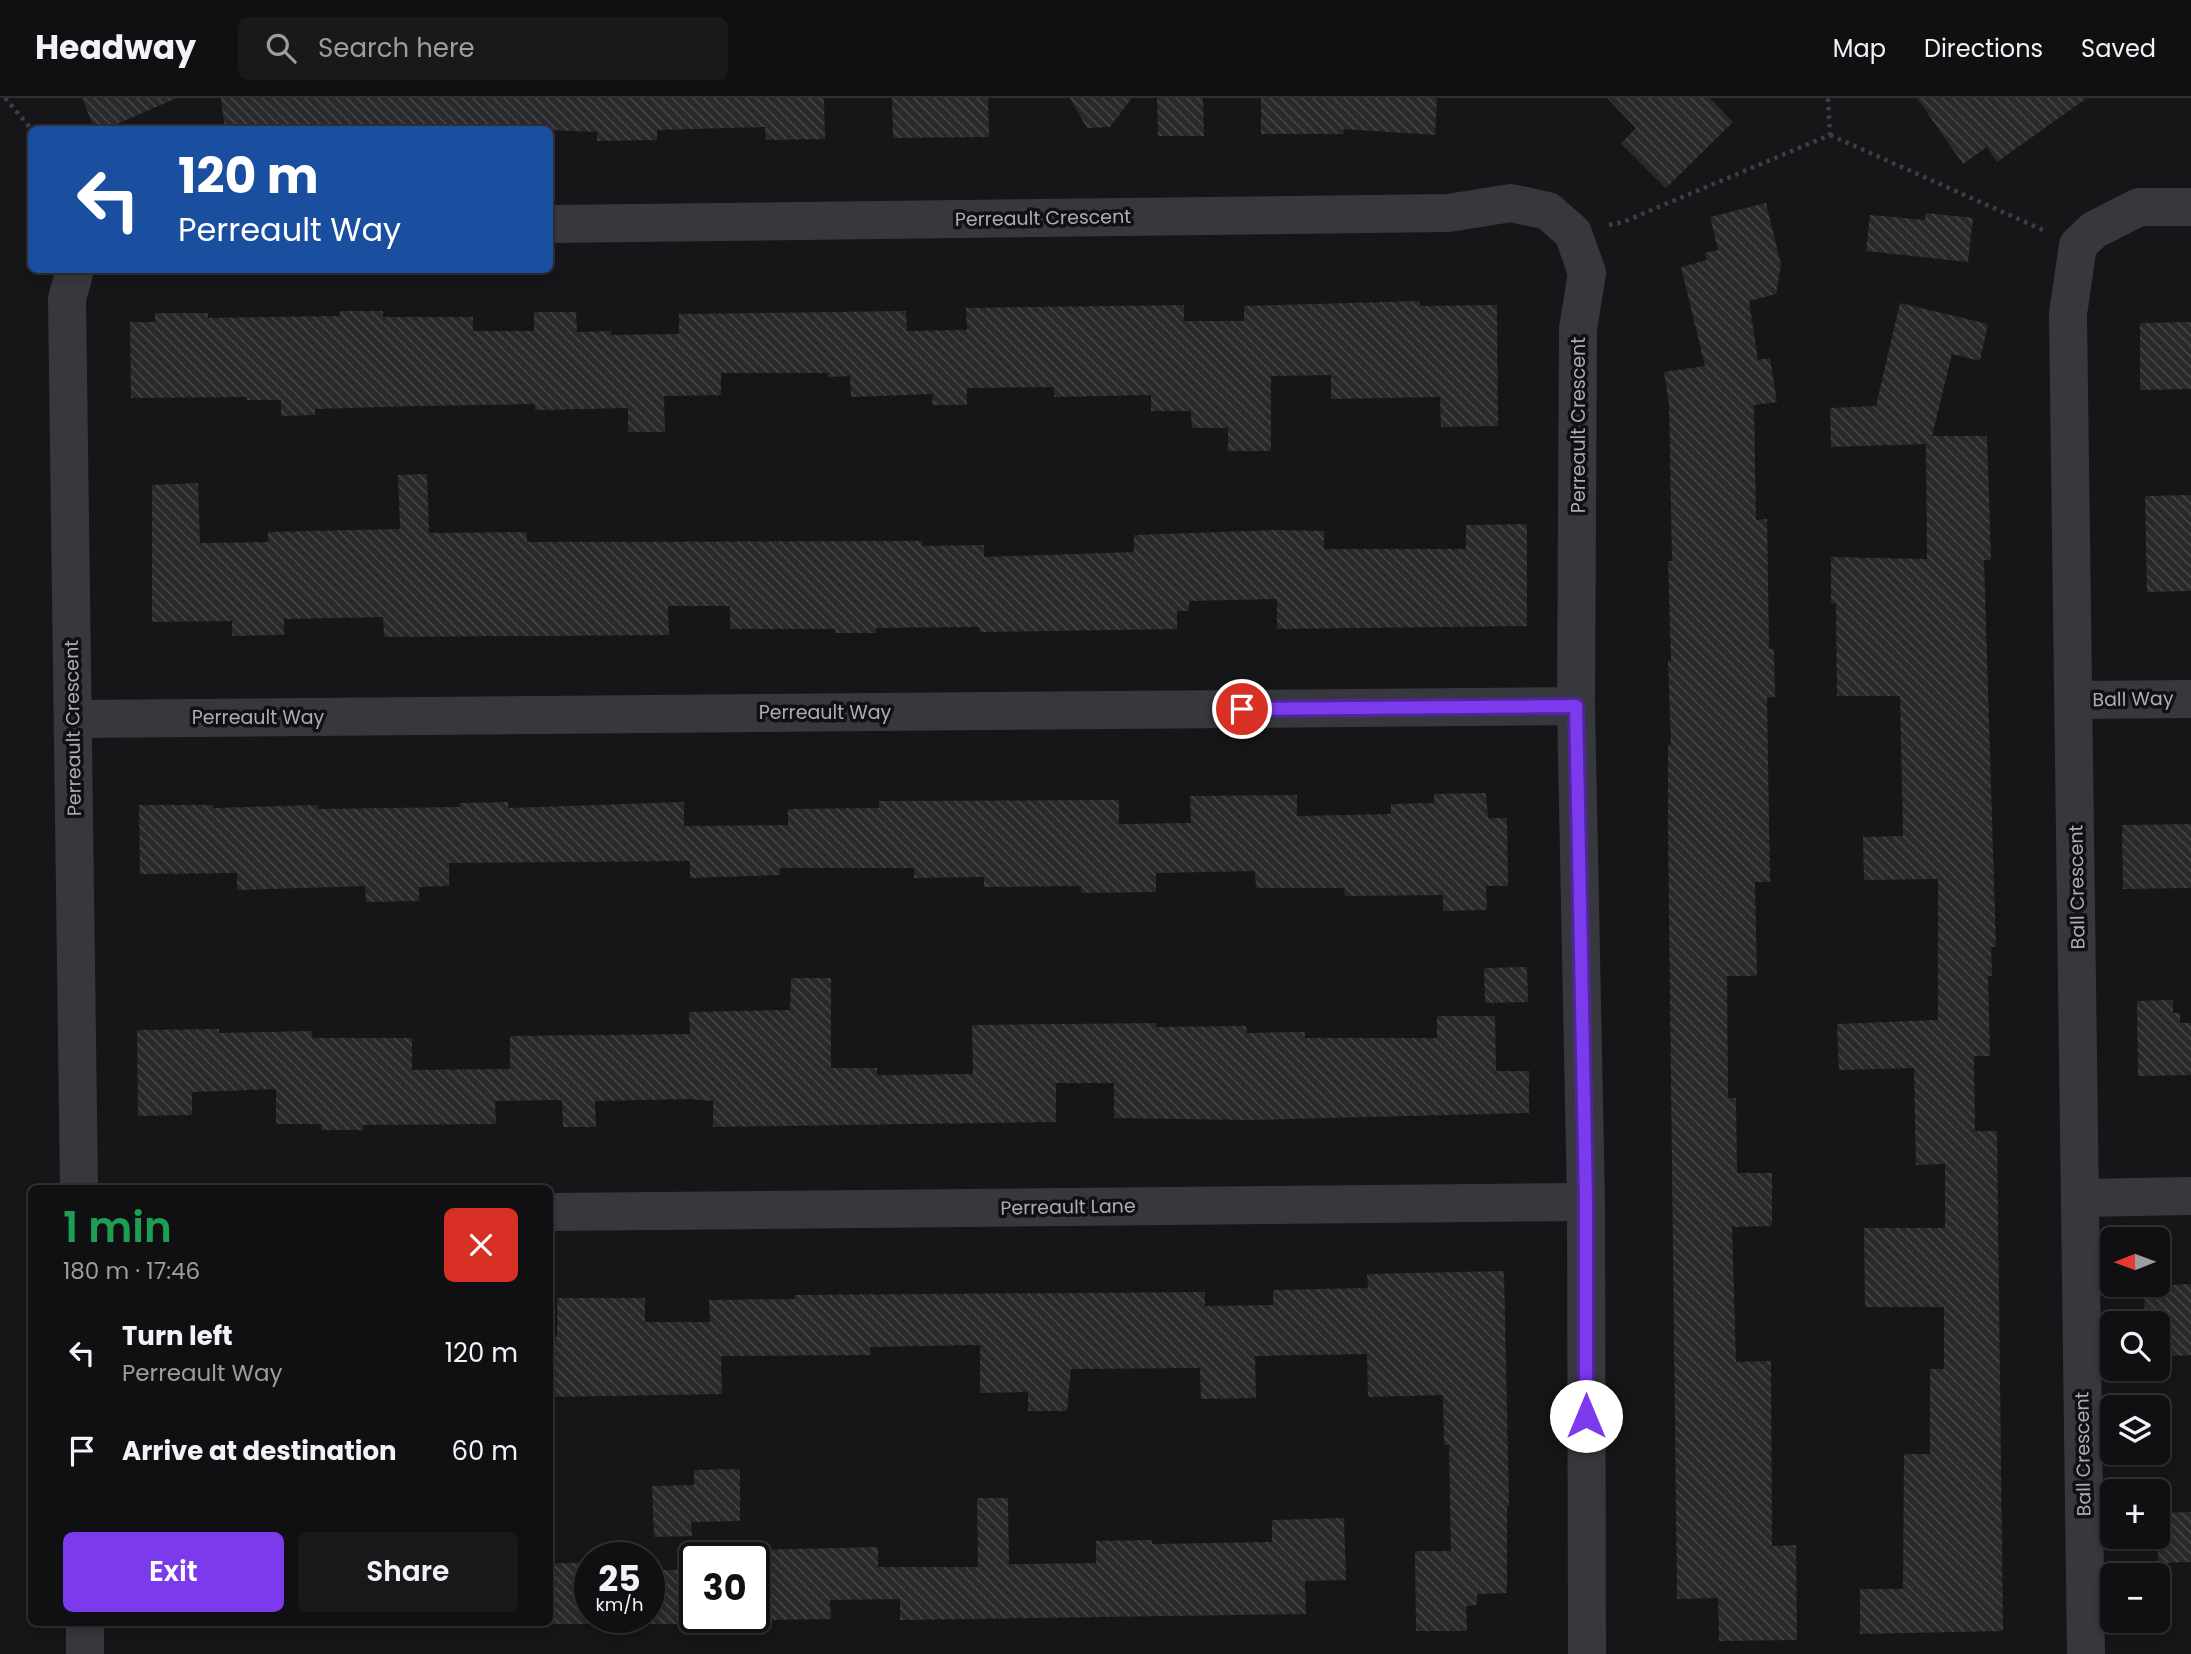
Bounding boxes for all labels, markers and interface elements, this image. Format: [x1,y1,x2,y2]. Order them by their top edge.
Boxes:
search box [238,17,728,80]
text: Headway [35,24,196,71]
icon: search [262,29,300,67]
text: Search here [318,30,475,66]
text: Map [1833,32,1886,65]
text: Directions [1924,32,2043,65]
text: Saved [2081,32,2156,65]
text: 120 m [178,142,319,210]
icon: left [63,154,154,245]
street label: Perreault Crescent [955,203,1131,233]
text: Perreault Way [178,207,401,252]
street label: Perreault Crescent [1565,337,1592,513]
street label: Perreault Crescent [58,640,88,816]
pin [1212,679,1272,739]
street label: Ball Way [2092,685,2174,713]
icon: arrive [1223,690,1261,728]
street label: Perreault Way [759,699,892,726]
street label: Perreault Way [192,704,325,731]
street label: Ball Crescent [2062,824,2092,950]
street label: Perreault Lane [1000,1192,1136,1222]
text: 1 min [63,1198,172,1257]
button: close [444,1208,518,1282]
north arrow [2100,1227,2170,1297]
map controls [2100,1227,2170,1633]
text: 180 m · 17:46 [63,1255,200,1287]
button: search [2100,1311,2170,1381]
text: Turn left [122,1318,233,1354]
icon: left [63,1334,101,1372]
text: 120 m [445,1335,518,1371]
text: Perreault Way [122,1357,282,1389]
position arrow [1549,1379,1623,1453]
street label: Ball Crescent [2068,1391,2098,1517]
button: layers [2100,1395,2170,1465]
icon: arrive [63,1432,101,1470]
text: Arrive at destination [122,1433,397,1469]
text: 60 m [451,1433,518,1469]
button: + [2100,1479,2170,1549]
button: Exit [63,1532,284,1612]
button: Share [298,1532,518,1612]
speed limit sign: 30 [679,1542,770,1633]
text: 25 [598,1554,641,1603]
button: − [2100,1563,2170,1633]
text: km/h [596,1592,643,1617]

